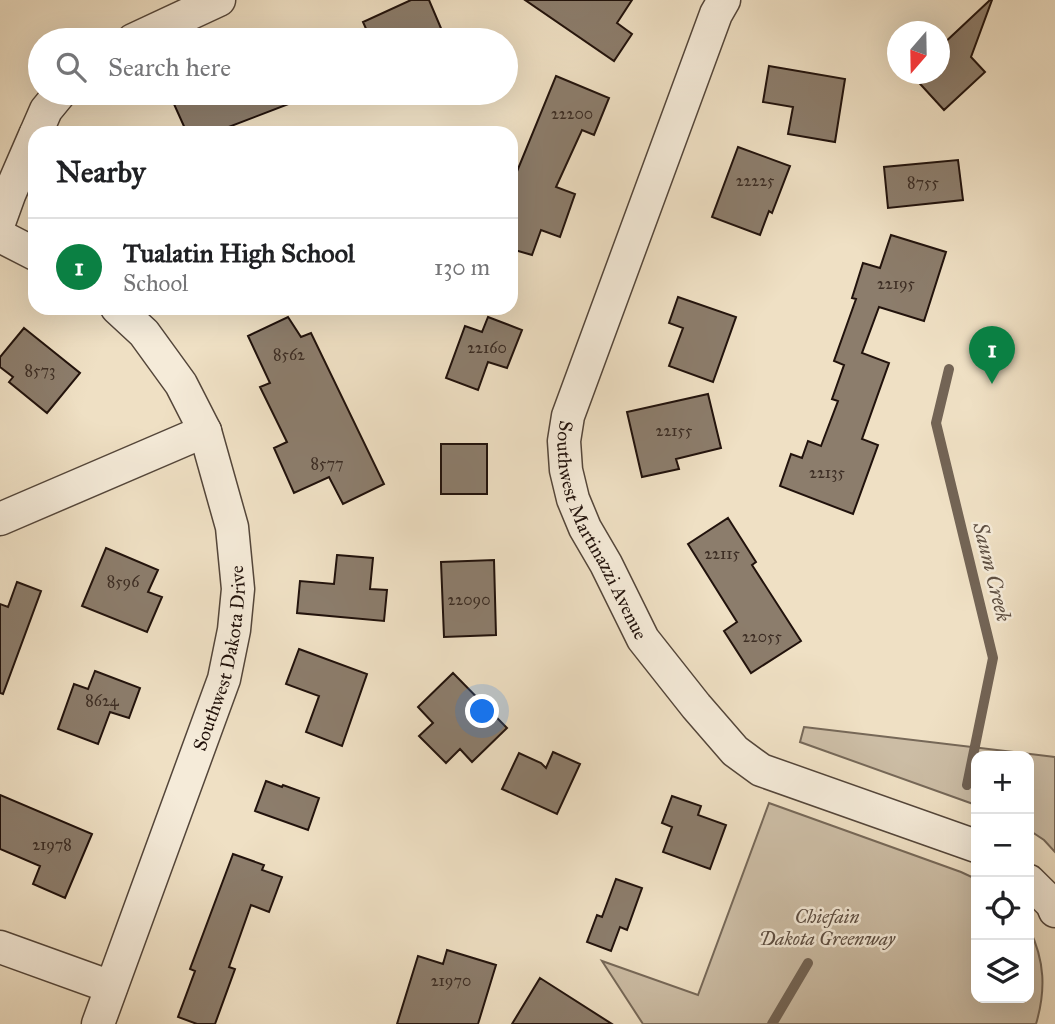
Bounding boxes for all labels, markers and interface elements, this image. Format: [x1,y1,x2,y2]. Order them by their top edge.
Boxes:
north arrow [887,21,950,84]
search box [28,28,518,105]
icon: search [52,48,90,86]
text: Search here [108,51,231,83]
house number: 22200 [551,104,593,123]
text: Nearby [56,154,146,190]
house number: 22225 [736,171,775,190]
house number: 8755 [907,173,940,192]
text: Tualatin High School [123,237,355,269]
text: 1 [74,253,84,281]
text: 130 m [434,253,490,281]
text: School [123,269,188,297]
house number: 22195 [877,274,916,293]
pin: 1 [969,326,1015,384]
house number: 22160 [467,338,507,357]
house number: 8562 [273,345,305,364]
house number: 8573 [25,361,55,380]
street label: Southwest Martinazzi Avenue [552,419,652,644]
house number: 22155 [656,421,693,440]
house number: 8577 [310,454,344,473]
house number: 22135 [809,463,846,482]
water label: Saum Creek [967,519,1017,625]
house number: 22115 [704,544,740,563]
street label: Southwest Dakota Drive [188,564,250,754]
house number: 8596 [107,572,140,591]
house number: 22090 [448,590,490,609]
house number: 22055 [742,627,783,646]
house number: 8624 [85,691,120,710]
your location [465,694,499,728]
map controls [971,751,1034,1003]
button: + [971,751,1034,814]
button: − [971,814,1034,877]
house number: 21978 [32,835,72,854]
button: locate [971,877,1034,940]
park label: Chiefain Dakota Greenway [759,905,896,950]
button: layers [971,940,1034,1003]
house number: 21970 [431,971,471,990]

